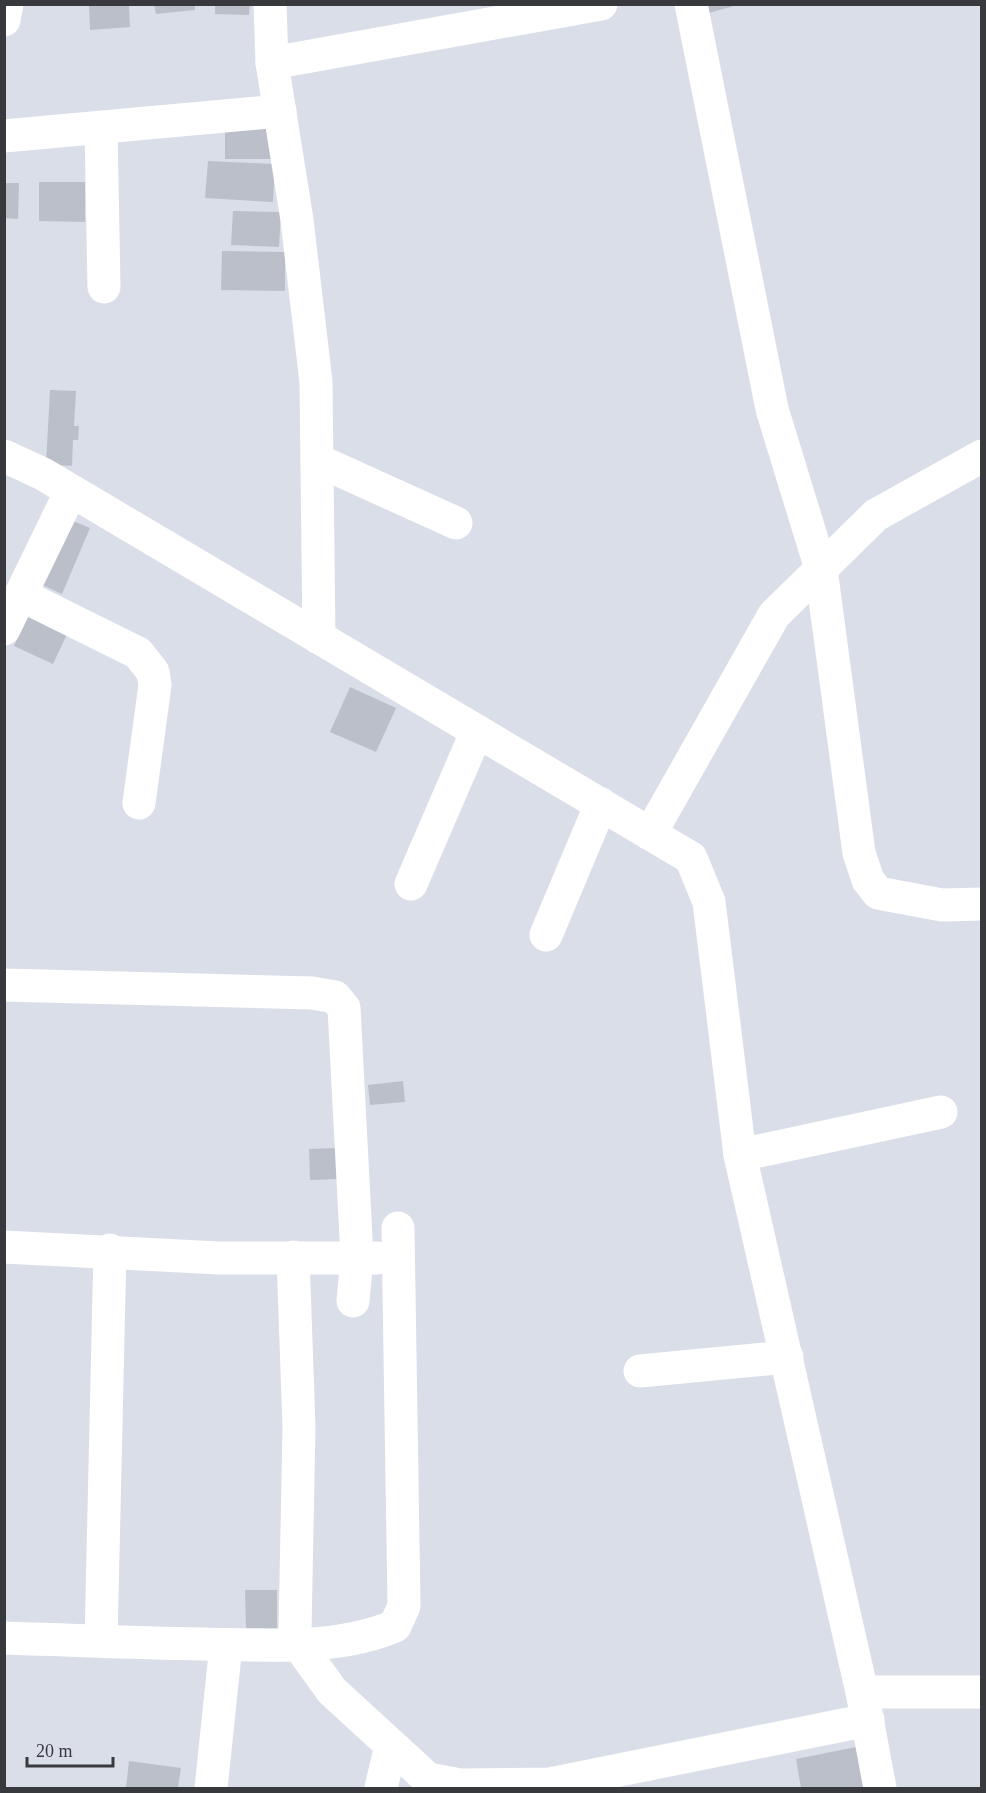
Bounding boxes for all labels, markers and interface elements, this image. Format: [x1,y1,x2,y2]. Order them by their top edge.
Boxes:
scale bar [27,1730,112,1768]
text: 20 m [36,1741,73,1761]

